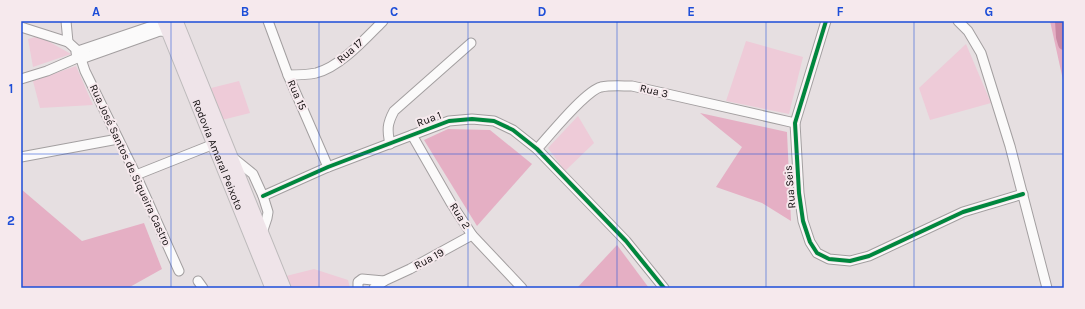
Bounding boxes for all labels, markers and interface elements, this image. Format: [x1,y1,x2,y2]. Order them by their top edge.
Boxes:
text: A [92,4,100,19]
text: B [241,4,249,19]
text: C [390,4,398,19]
text: D [538,4,547,19]
text: E [687,4,695,19]
text: F [836,4,844,19]
text: G [985,4,993,19]
street label: Rua 17 [334,36,366,66]
street label: Rua 15 [285,78,309,112]
text: 1 [9,81,13,96]
street label: Rua 3 [639,81,669,101]
street label: Rua José Santos de Siqueira Castro [87,82,173,248]
street label: Rodovia Amaral Peixoto [190,97,246,212]
street label: Rua 1 [415,108,443,130]
street label: Rua Seis [782,165,798,209]
street label: Rua 2 [447,200,473,232]
text: 2 [7,213,15,228]
street label: Rua 19 [412,246,446,272]

